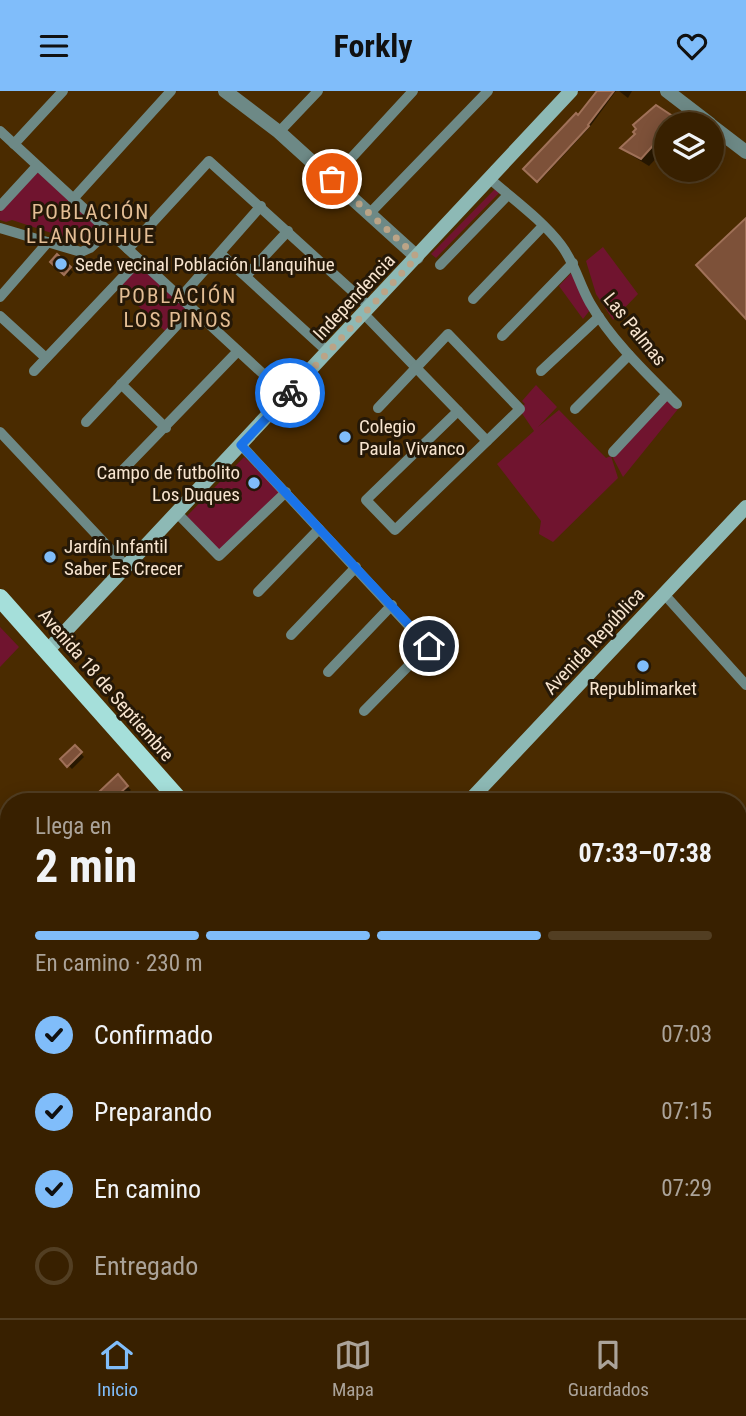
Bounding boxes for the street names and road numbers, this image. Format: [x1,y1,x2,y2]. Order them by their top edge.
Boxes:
street label: Independencia [308,249,400,345]
street label: Las Palmas [599,288,671,370]
street label: Avenida República [539,583,649,699]
street label: Avenida 18 de Septiembre [33,604,179,766]

